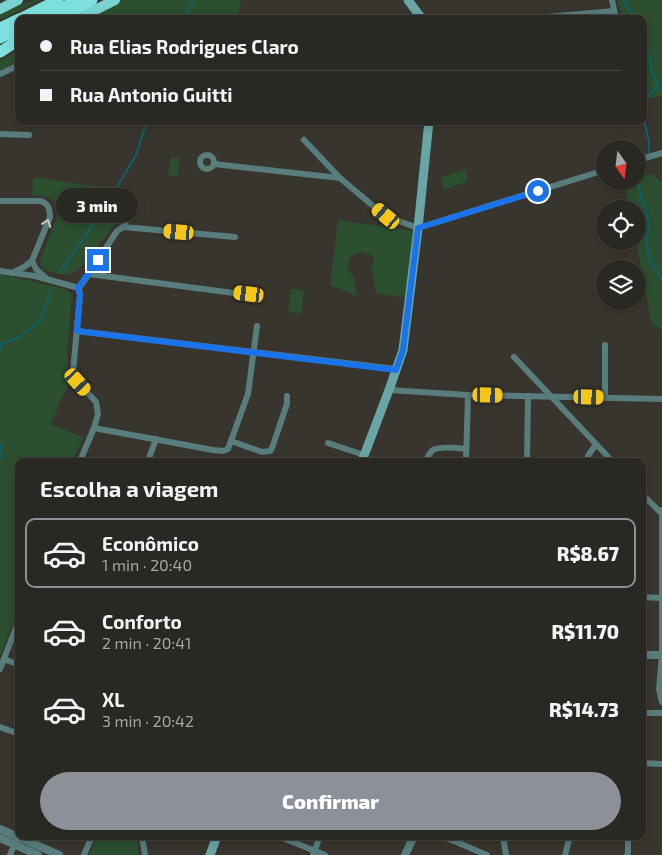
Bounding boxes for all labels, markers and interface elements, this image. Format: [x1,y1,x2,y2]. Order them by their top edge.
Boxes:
text: Rua Elias Rodrigues Claro [70,35,299,58]
text: Rua Antonio Guitti [70,83,233,106]
north arrow [596,140,646,190]
map controls [596,140,646,310]
route start [527,180,549,202]
callout: 3 min [57,188,139,222]
text: 3 min [76,196,118,215]
button: locate [596,200,646,250]
car [369,201,402,231]
one-way arrow [41,219,51,228]
car [163,223,194,241]
route end [87,249,109,271]
button: layers [596,260,646,310]
car [233,285,264,303]
car [62,366,93,398]
car [472,387,503,403]
car [573,389,604,405]
text: Escolha a viagem [40,475,218,501]
icon: car [42,531,87,576]
text: Econômico [102,532,199,555]
text: R$8.67 [557,542,619,565]
text: 1 min · 20:40 [102,555,192,574]
icon: car [42,609,87,654]
text: Conforto [102,610,182,633]
text: R$11.70 [551,620,619,643]
text: 2 min · 20:41 [102,633,191,652]
icon: car [42,687,87,732]
text: XL [102,688,124,711]
text: R$14.73 [549,698,619,721]
text: 3 min · 20:42 [102,711,194,730]
button: Confirmar [40,772,621,830]

